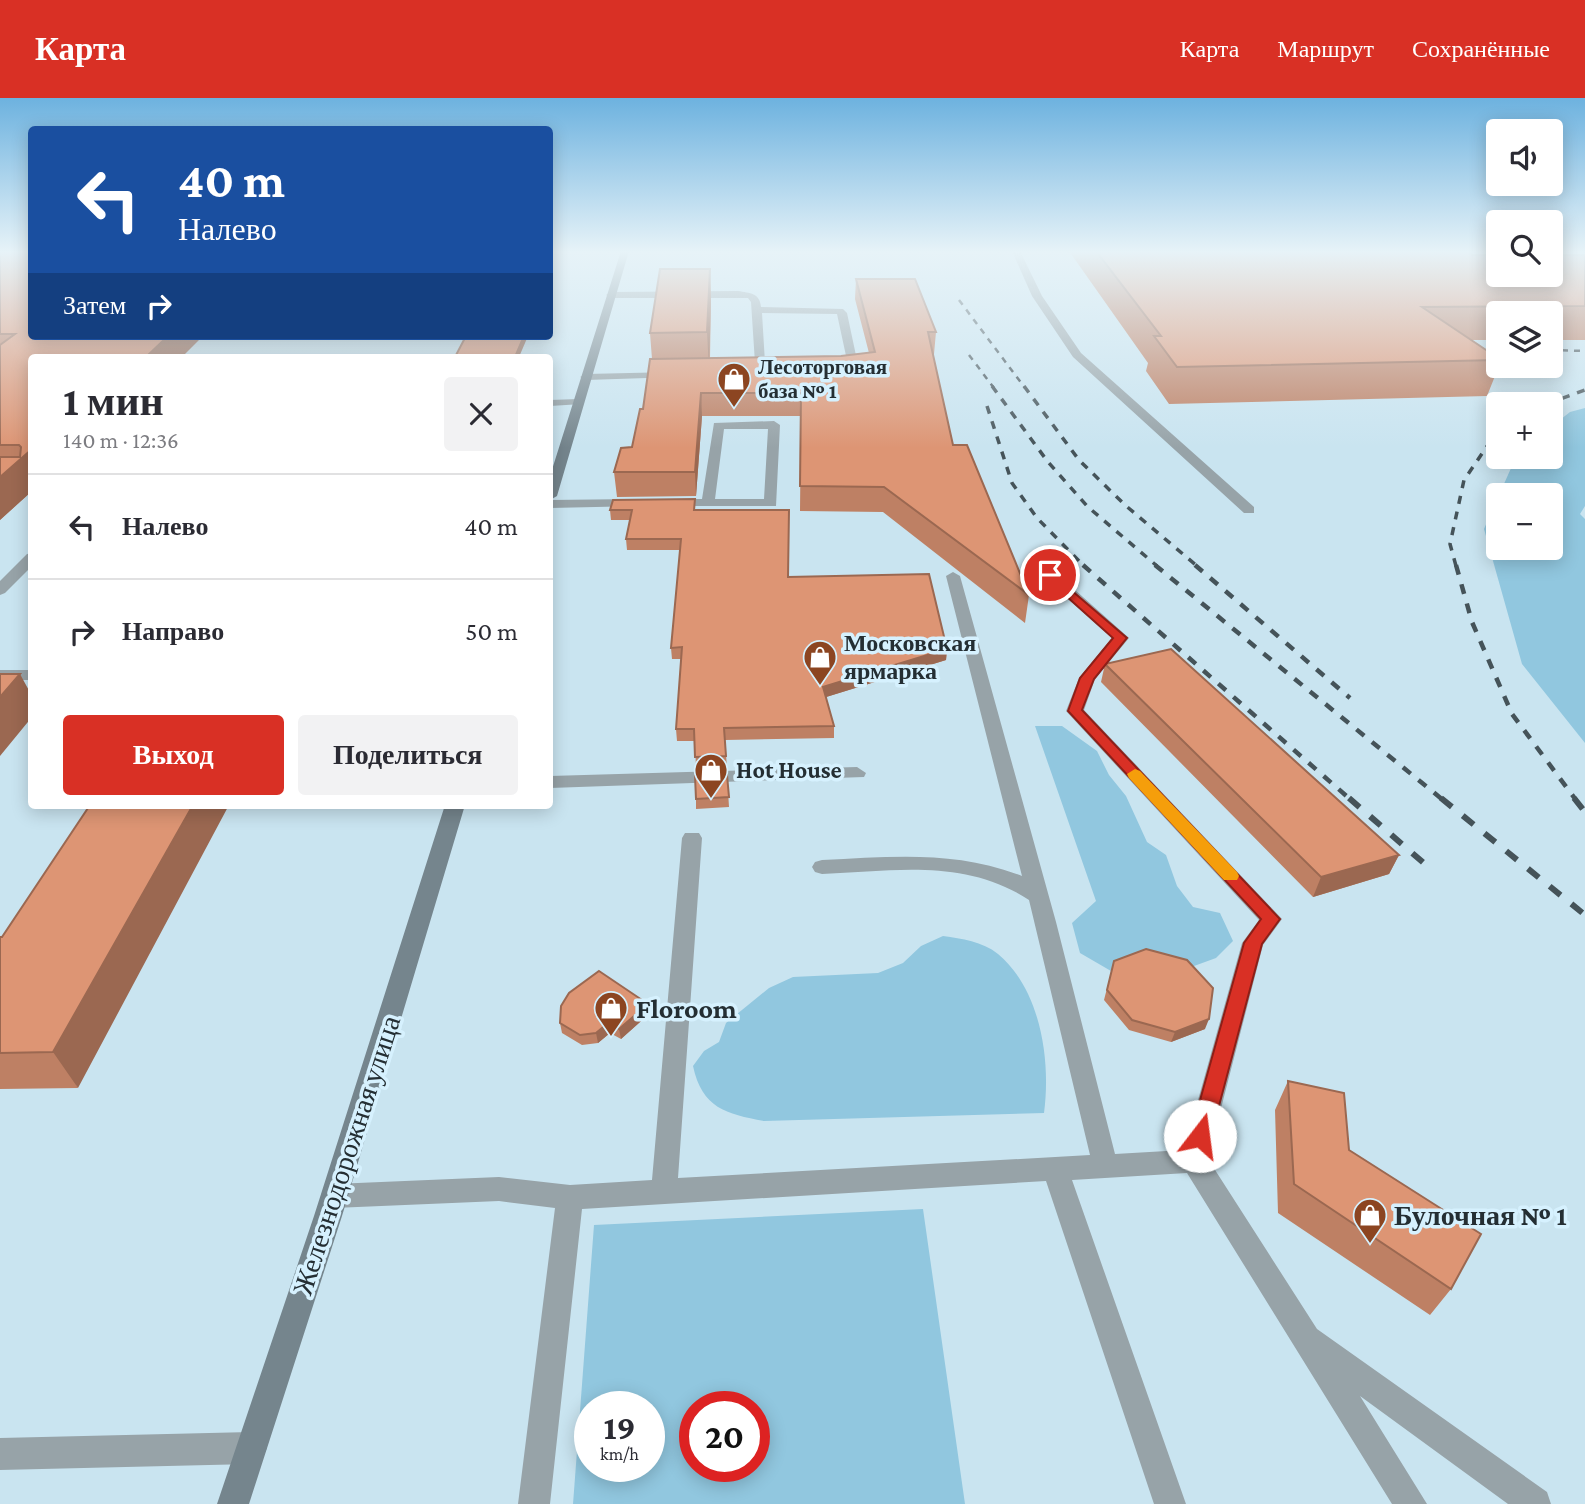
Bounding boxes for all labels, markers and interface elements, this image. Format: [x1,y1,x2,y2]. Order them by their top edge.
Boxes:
text: Карта [35,30,126,67]
text: Карта [1180,35,1239,62]
text: Маршрут [1277,35,1374,62]
text: Сохранённые [1412,35,1550,62]
map controls [1486,119,1563,560]
button: sound [1486,119,1563,196]
text: 40 m [178,153,285,208]
icon: left [63,154,154,245]
button: search [1486,210,1563,287]
text: Налево [178,211,277,247]
icon: right [140,287,178,325]
text: Затем [63,291,126,320]
button: layers [1486,301,1563,378]
place label: Лесоторговая база № 1 [758,355,887,403]
shop icon: Лесоторговая база № 1 [715,360,753,409]
text: 1 мин [63,377,164,424]
button: close [444,377,518,451]
button: + [1486,392,1563,469]
text: 140 m · 12:36 [63,427,179,453]
button: − [1486,483,1563,560]
icon: left [63,508,101,546]
text: Налево [122,512,208,541]
text: 40 m [464,512,518,541]
pin [1020,545,1080,605]
icon: arrive [1031,556,1069,594]
icon: right [63,613,101,651]
text: Направо [122,617,224,646]
text: 50 m [465,617,518,646]
place label: Московская ярмарка [844,629,976,684]
shop icon: Московская ярмарка [801,638,839,687]
button: Выход [63,715,284,795]
button: Поделиться [298,715,518,795]
shop icon: Hot House [692,751,730,800]
place label: Hot House [736,756,842,783]
shop icon: Floroom [592,989,630,1038]
place label: Floroom [636,993,737,1024]
street label: Железнодорожная улица [287,1011,406,1299]
position arrow [1163,1099,1237,1173]
shop icon: Булочная № 1 [1351,1196,1389,1245]
place label: Булочная № 1 [1394,1200,1567,1231]
speed limit sign: 20 [679,1391,770,1482]
text: 19 [603,1408,636,1447]
text: km/h [600,1444,639,1464]

